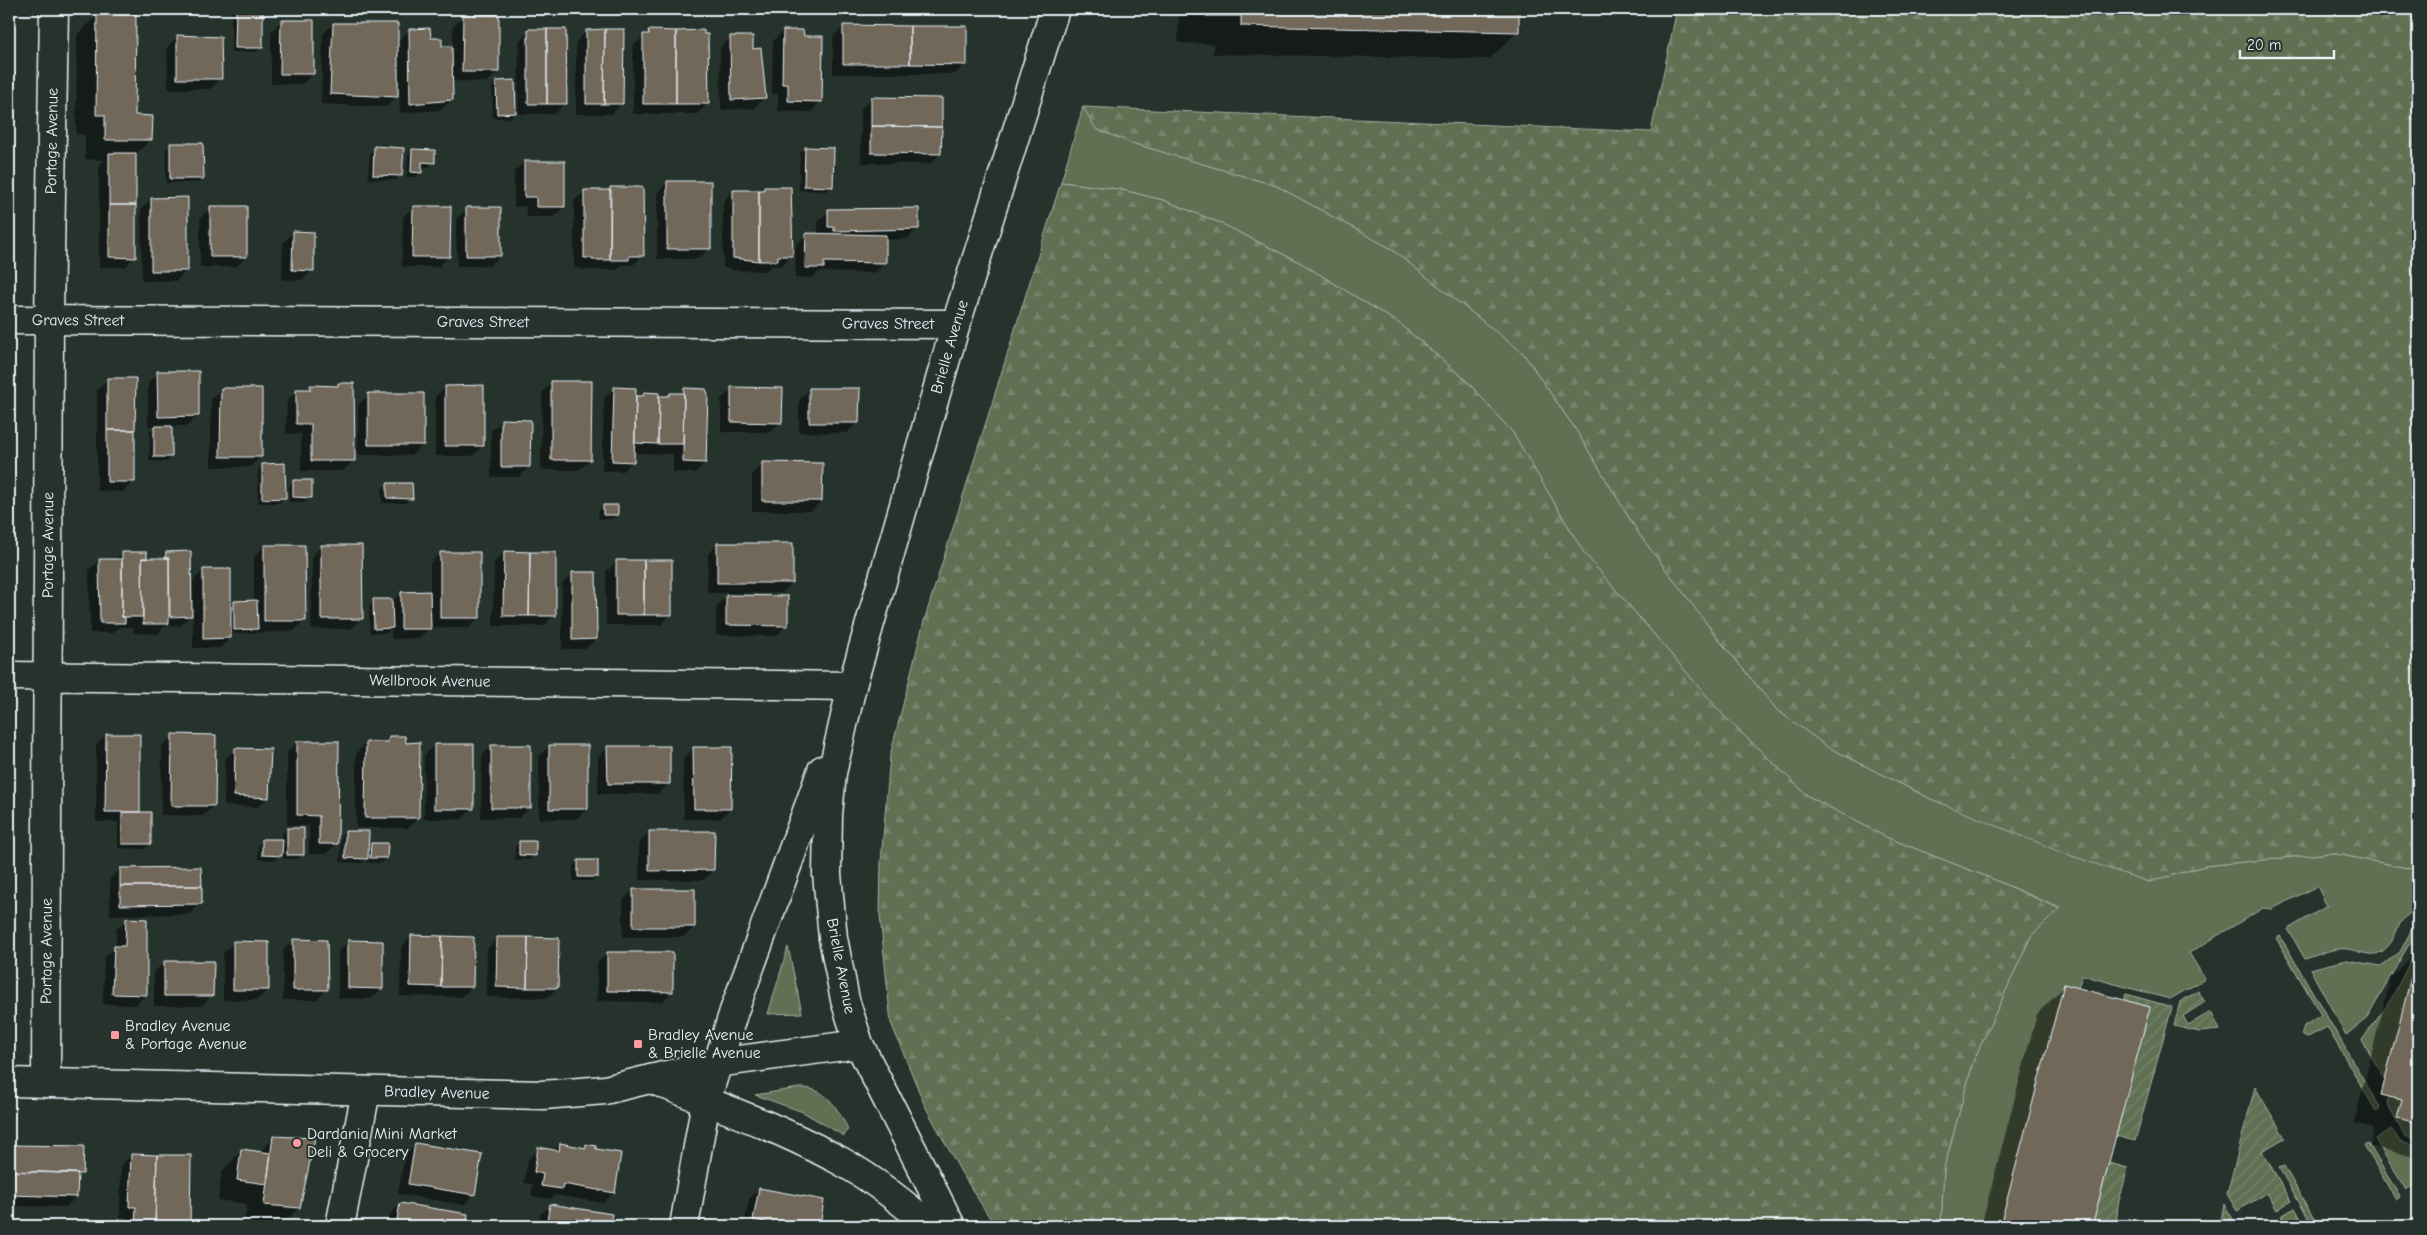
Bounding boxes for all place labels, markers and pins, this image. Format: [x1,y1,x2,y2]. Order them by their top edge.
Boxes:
place label: Bradley Avenue & Portage Avenue [125,1017,247,1053]
place label: Bradley Avenue & Brielle Avenue [648,1026,761,1062]
marker: Bradley Avenue & Portage Avenue [109,1029,121,1041]
marker: Bradley Avenue & Brielle Avenue [632,1038,644,1050]
place label: Dardania Mini Market Deli & Grocery [307,1125,457,1161]
marker: Dardania Mini Market Deli & Grocery [291,1137,303,1149]

